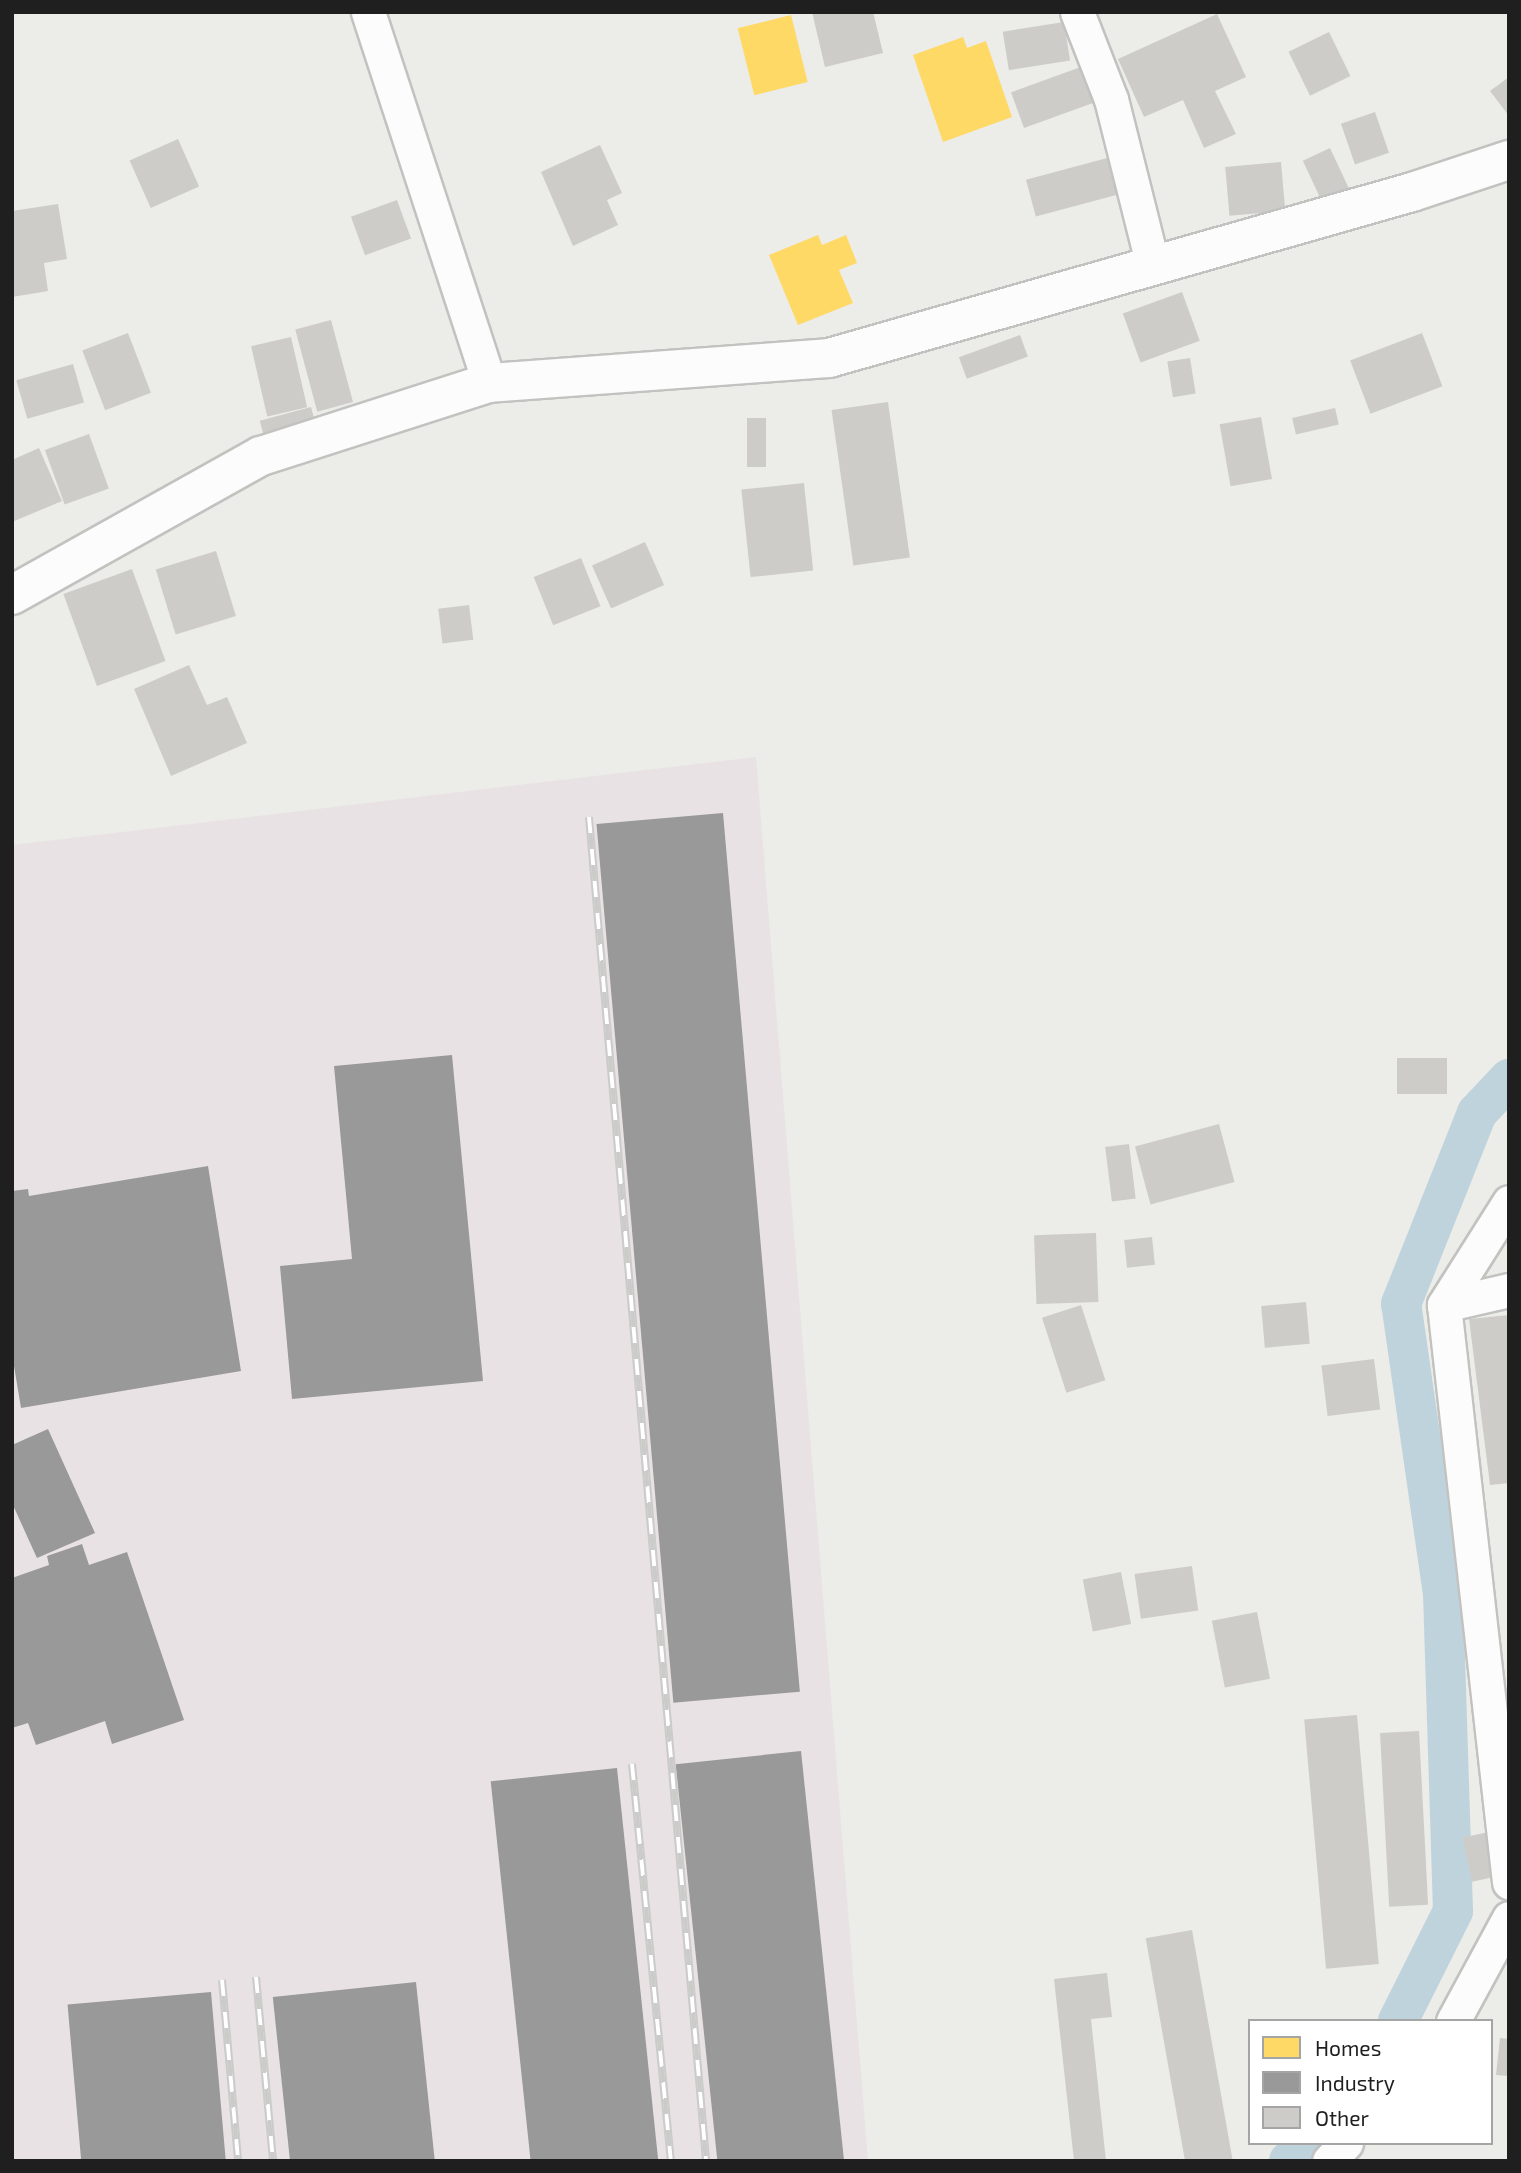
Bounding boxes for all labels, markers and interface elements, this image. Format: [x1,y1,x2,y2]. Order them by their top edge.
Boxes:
legend [1248,2019,1493,2145]
text: Homes [1315,2035,1381,2060]
text: Industry [1315,2070,1395,2095]
text: Other [1315,2105,1369,2130]

